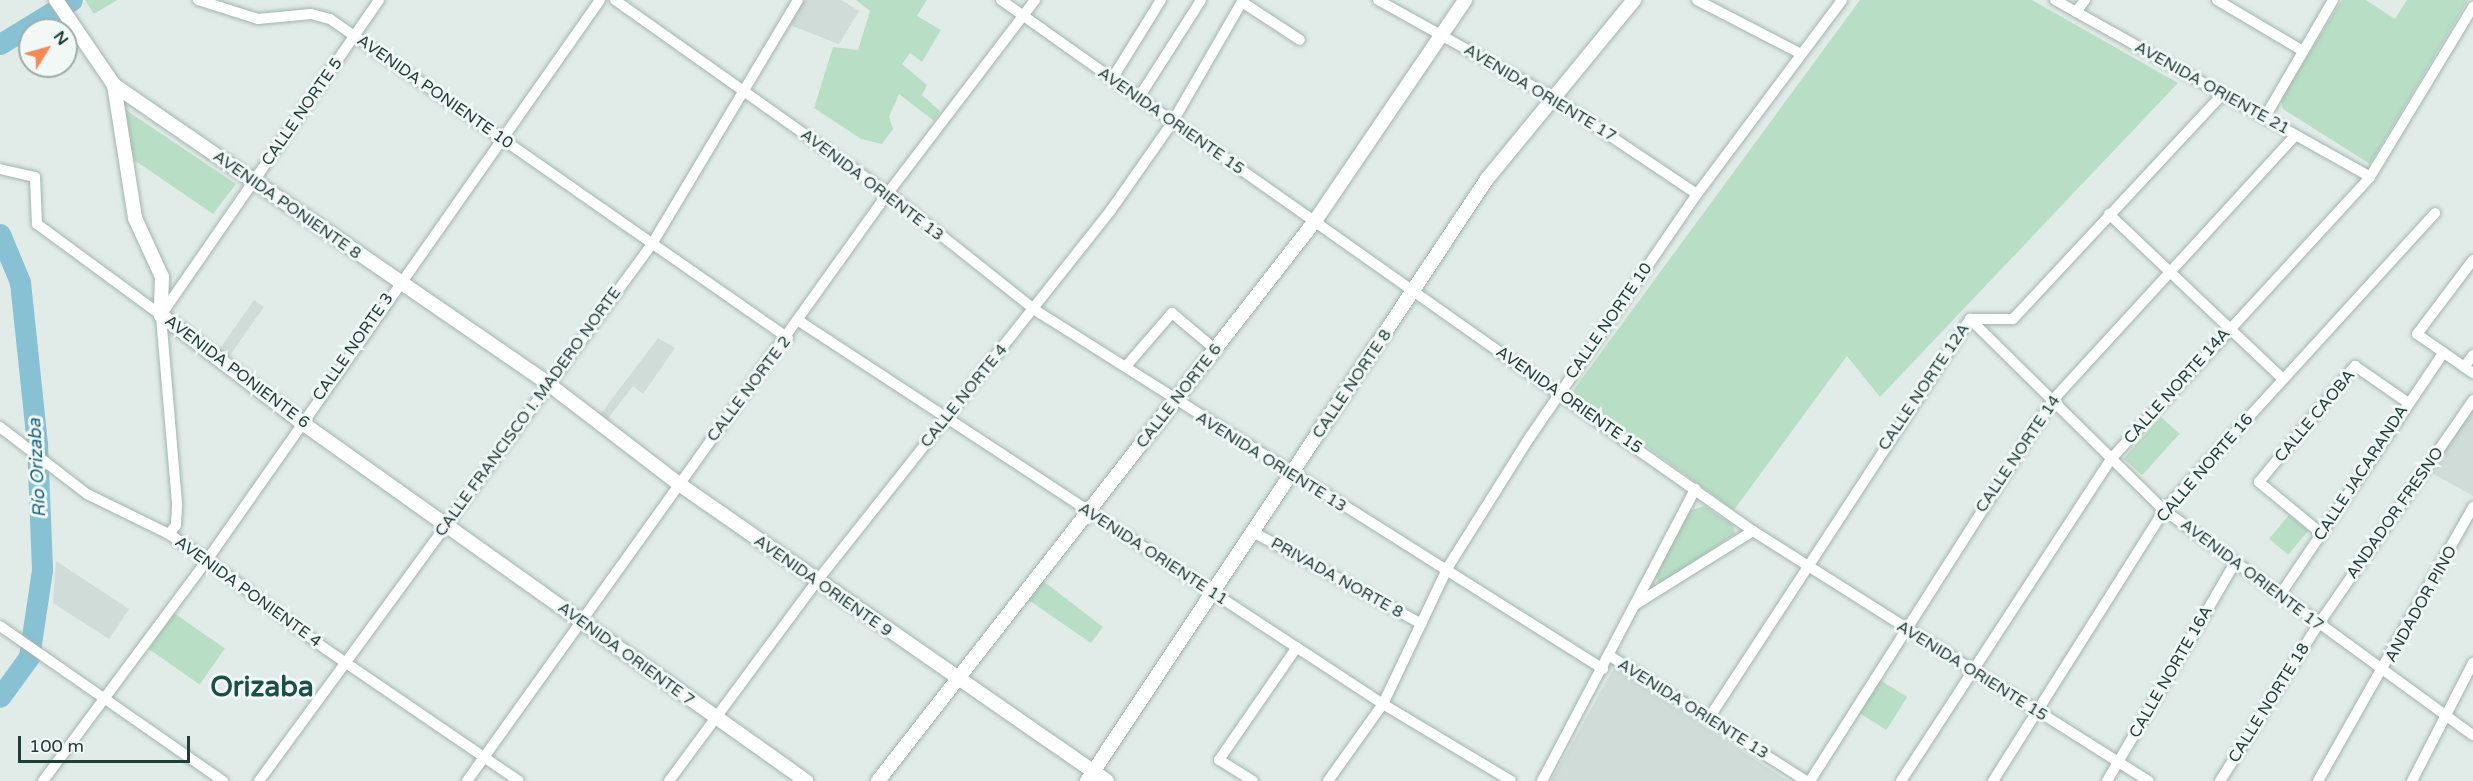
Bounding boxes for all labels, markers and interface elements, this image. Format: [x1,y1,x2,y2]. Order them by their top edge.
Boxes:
north arrow [18,18,78,78]
text: N [49,27,73,50]
street label: AVENIDA PONIENTE 10 [353,31,517,153]
street label: AVENIDA ORIENTE 21 [2131,37,2293,139]
street label: AVENIDA ORIENTE 17 [1460,40,1620,146]
street label: CALLE NORTE 5 [258,54,346,170]
street label: AVENIDA ORIENTE 15 [1094,63,1248,179]
street label: AVENIDA ORIENTE 13 [797,125,947,245]
street label: AVENIDA PONIENTE 8 [209,147,365,263]
street label: CALLE NORTE 10 [1562,259,1656,383]
street label: CALLE FRANCISCO I. MADERO NORTE [431,284,625,540]
street label: CALLE NORTE 3 [309,289,397,405]
street label: AVENIDA PONIENTE 6 [161,311,313,433]
street label: CALLE NORTE 12A [1874,320,1974,454]
street label: CALLE NORTE 14A [2120,324,2234,448]
street label: CALLE NORTE 8 [1308,326,1396,442]
street label: CALLE NORTE 2 [703,332,795,446]
street label: CALLE NORTE 6 [1132,340,1226,452]
street label: CALLE NORTE 4 [916,341,1012,451]
street label: AVENIDA ORIENTE 15 [1492,342,1646,458]
street label: CALLE CAOBA [2271,366,2359,466]
street label: CALLE NORTE 14 [1972,392,2064,516]
street label: CALLE JACARANDA [2310,402,2412,544]
street label: AVENIDA ORIENTE 13 [1192,408,1350,516]
street label: CALLE NORTE 16 [2153,410,2257,526]
water label: Río Orizaba [24,418,50,518]
street label: ANDADOR FRESNO [2342,444,2448,582]
street label: AVENIDA ORIENTE 11 [1075,499,1231,609]
street label: AVENIDA ORIENTE 17 [2177,515,2327,635]
street label: AVENIDA ORIENTE 9 [750,531,896,641]
street label: AVENIDA PONIENTE 4 [171,532,325,652]
street label: PRIVADA NORTE 8 [1267,534,1407,622]
street label: ANDADOR PINO [2381,542,2461,666]
street label: AVENIDA ORIENTE 7 [554,598,698,710]
street label: CALLE NORTE 16A [2125,603,2217,741]
street label: AVENIDA ORIENTE 15 [1893,617,2051,725]
street label: CALLE NORTE 18 [2224,640,2314,766]
street label: AVENIDA ORIENTE 13 [1614,655,1772,763]
district label: Orizaba [210,670,314,704]
scale bar [21,724,194,762]
text: 100 m [29,735,84,757]

